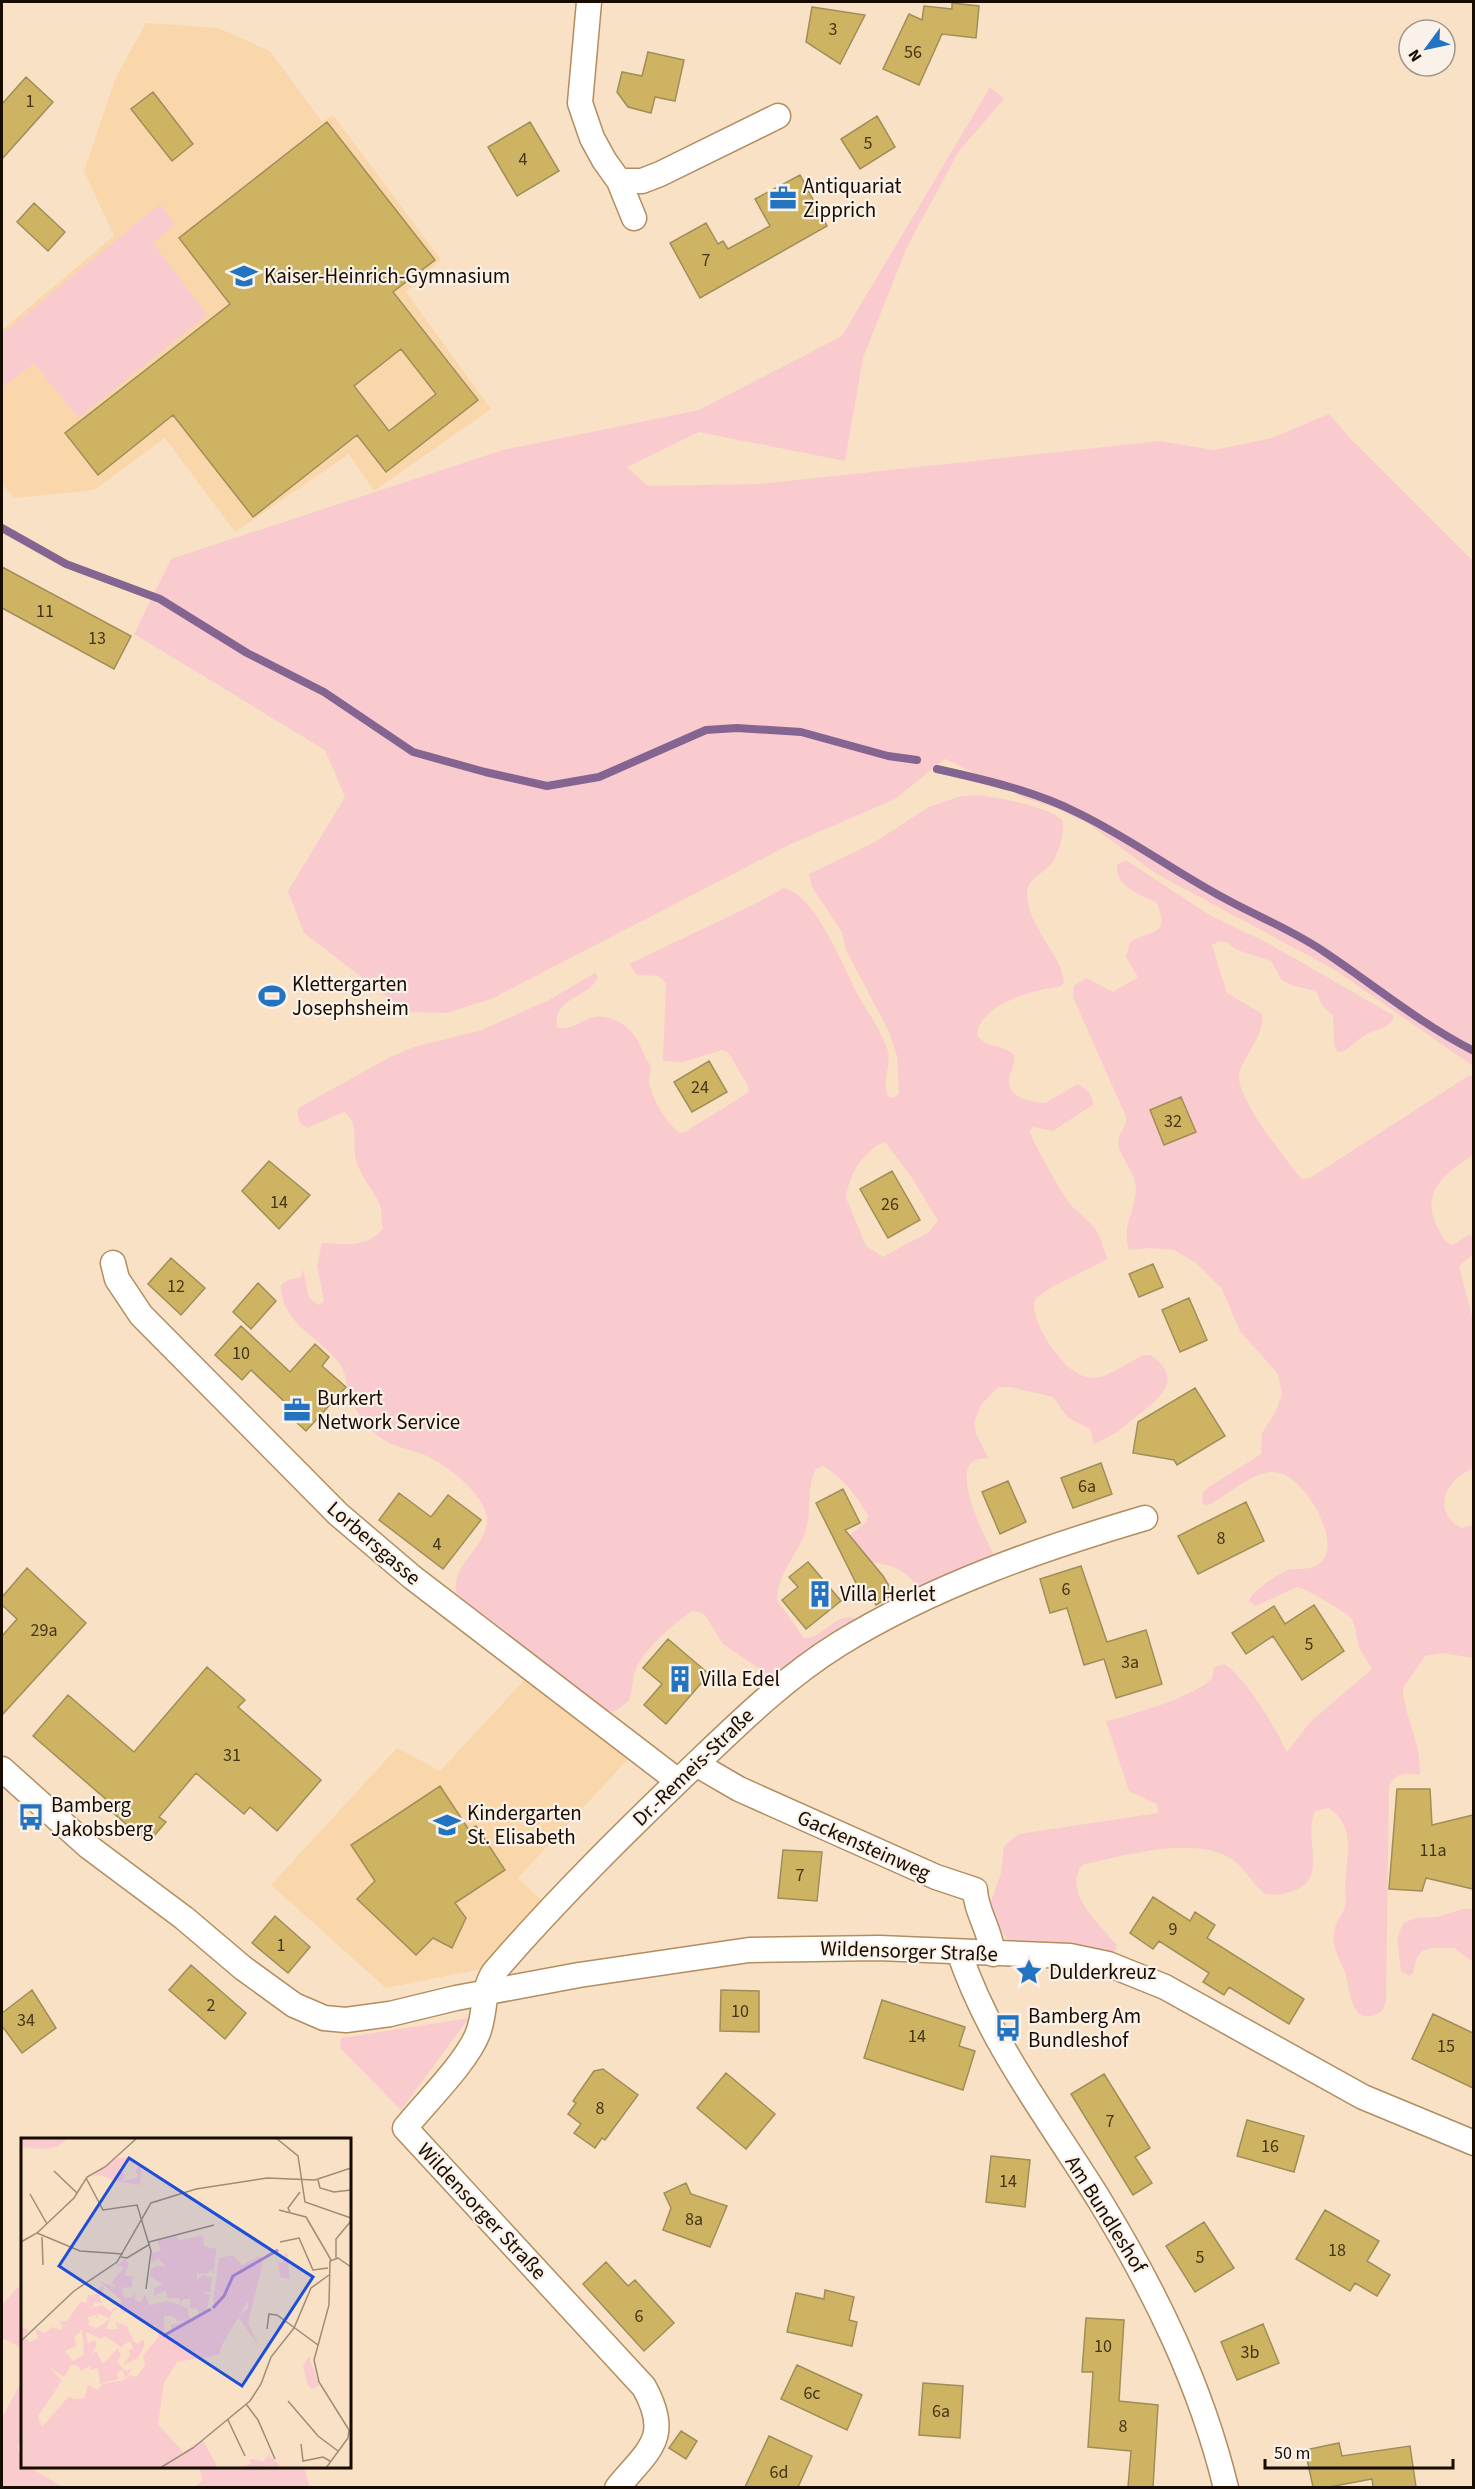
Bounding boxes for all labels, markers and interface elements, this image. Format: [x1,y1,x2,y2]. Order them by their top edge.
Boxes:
house number: 3 [829,17,838,42]
north arrow [1397,18,1457,78]
house number: 56 [904,40,922,65]
text: N [1403,45,1427,66]
house number: 1 [26,89,34,114]
house number: 5 [864,131,873,156]
house number: 4 [519,147,528,172]
place label: Antiquariat Zipprich [803,171,902,225]
office icon: Antiquariat Zipprich [768,183,798,213]
house number: 7 [702,248,711,273]
school or university icon: Kaiser-Heinrich-Gymnasium [229,261,259,291]
place label: Kaiser-Heinrich-Gymnasium [264,261,510,291]
house number: 11 [36,599,54,624]
house number: 13 [88,626,106,651]
place label: Klettergarten Josephsheim [292,969,409,1023]
sports icon: Klettergarten Josephsheim [257,981,287,1011]
house number: 24 [691,1075,709,1100]
house number: 32 [1164,1109,1182,1134]
house number: 14 [270,1190,288,1215]
house number: 26 [881,1192,899,1217]
house number: 12 [167,1274,185,1299]
house number: 10 [232,1341,250,1366]
place label: Burkert Network Service [317,1383,460,1437]
office icon: Burkert Network Service [282,1395,312,1425]
house number: 6a [1078,1474,1096,1499]
street label: Lorbersgasse [321,1494,427,1592]
house number: 8 [1217,1526,1226,1551]
house number: 4 [433,1532,442,1557]
house number: 6 [1062,1577,1071,1602]
building icon: Villa Herlet [805,1579,835,1609]
place label: Villa Herlet [840,1579,936,1609]
house number: 29a [31,1618,57,1643]
house number: 5 [1305,1632,1314,1657]
house number: 3a [1121,1650,1139,1675]
building icon: Villa Edel [665,1664,695,1694]
place label: Villa Edel [700,1664,780,1694]
street label: Dr.-Remeis-Straße [625,1701,761,1833]
house number: 31 [223,1743,241,1768]
place label: Bamberg Jakobsberg [51,1790,154,1844]
place label: Kindergarten St. Elisabeth [467,1798,582,1852]
bus stop icon: Bamberg Jakobsberg [16,1802,46,1832]
street label: Gackensteinweg [793,1802,936,1888]
school or university icon: Kindergarten St. Elisabeth [432,1810,462,1840]
house number: 11a [1420,1838,1446,1863]
house number: 7 [796,1863,805,1888]
house number: 9 [1169,1917,1178,1942]
house number: 1 [277,1933,285,1958]
street label: Wildensorger Straße [820,1933,998,1969]
place icon: Dulderkreuz [1014,1957,1044,1987]
place label: Dulderkreuz [1049,1957,1156,1987]
house number: 2 [207,1993,216,2018]
house number: 10 [731,1999,749,2024]
place label: Bamberg Am Bundleshof [1028,2001,1141,2055]
house number: 34 [17,2008,35,2033]
bus stop icon: Bamberg Am Bundleshof [993,2013,1023,2043]
house number: 14 [908,2024,926,2049]
house number: 15 [1437,2034,1455,2059]
house number: 8 [596,2096,605,2121]
house number: 7 [1106,2109,1115,2134]
house number: 16 [1261,2134,1279,2159]
street label: Wildensorger Straße [410,2136,554,2286]
inset map [21,2138,351,2468]
street label: Am Bundleshof [1058,2149,1155,2279]
house number: 14 [999,2169,1017,2194]
house number: 8a [685,2207,703,2232]
house number: 18 [1328,2238,1346,2263]
house number: 5 [1196,2245,1205,2270]
house number: 6 [635,2304,644,2329]
house number: 10 [1094,2334,1112,2359]
house number: 3b [1241,2340,1259,2365]
house number: 6c [803,2381,821,2406]
house number: 6a [932,2399,950,2424]
house number: 8 [1119,2414,1128,2439]
scale bar [1265,2432,1452,2470]
text: 50 m [1274,2441,1310,2466]
house number: 6d [770,2460,788,2485]

